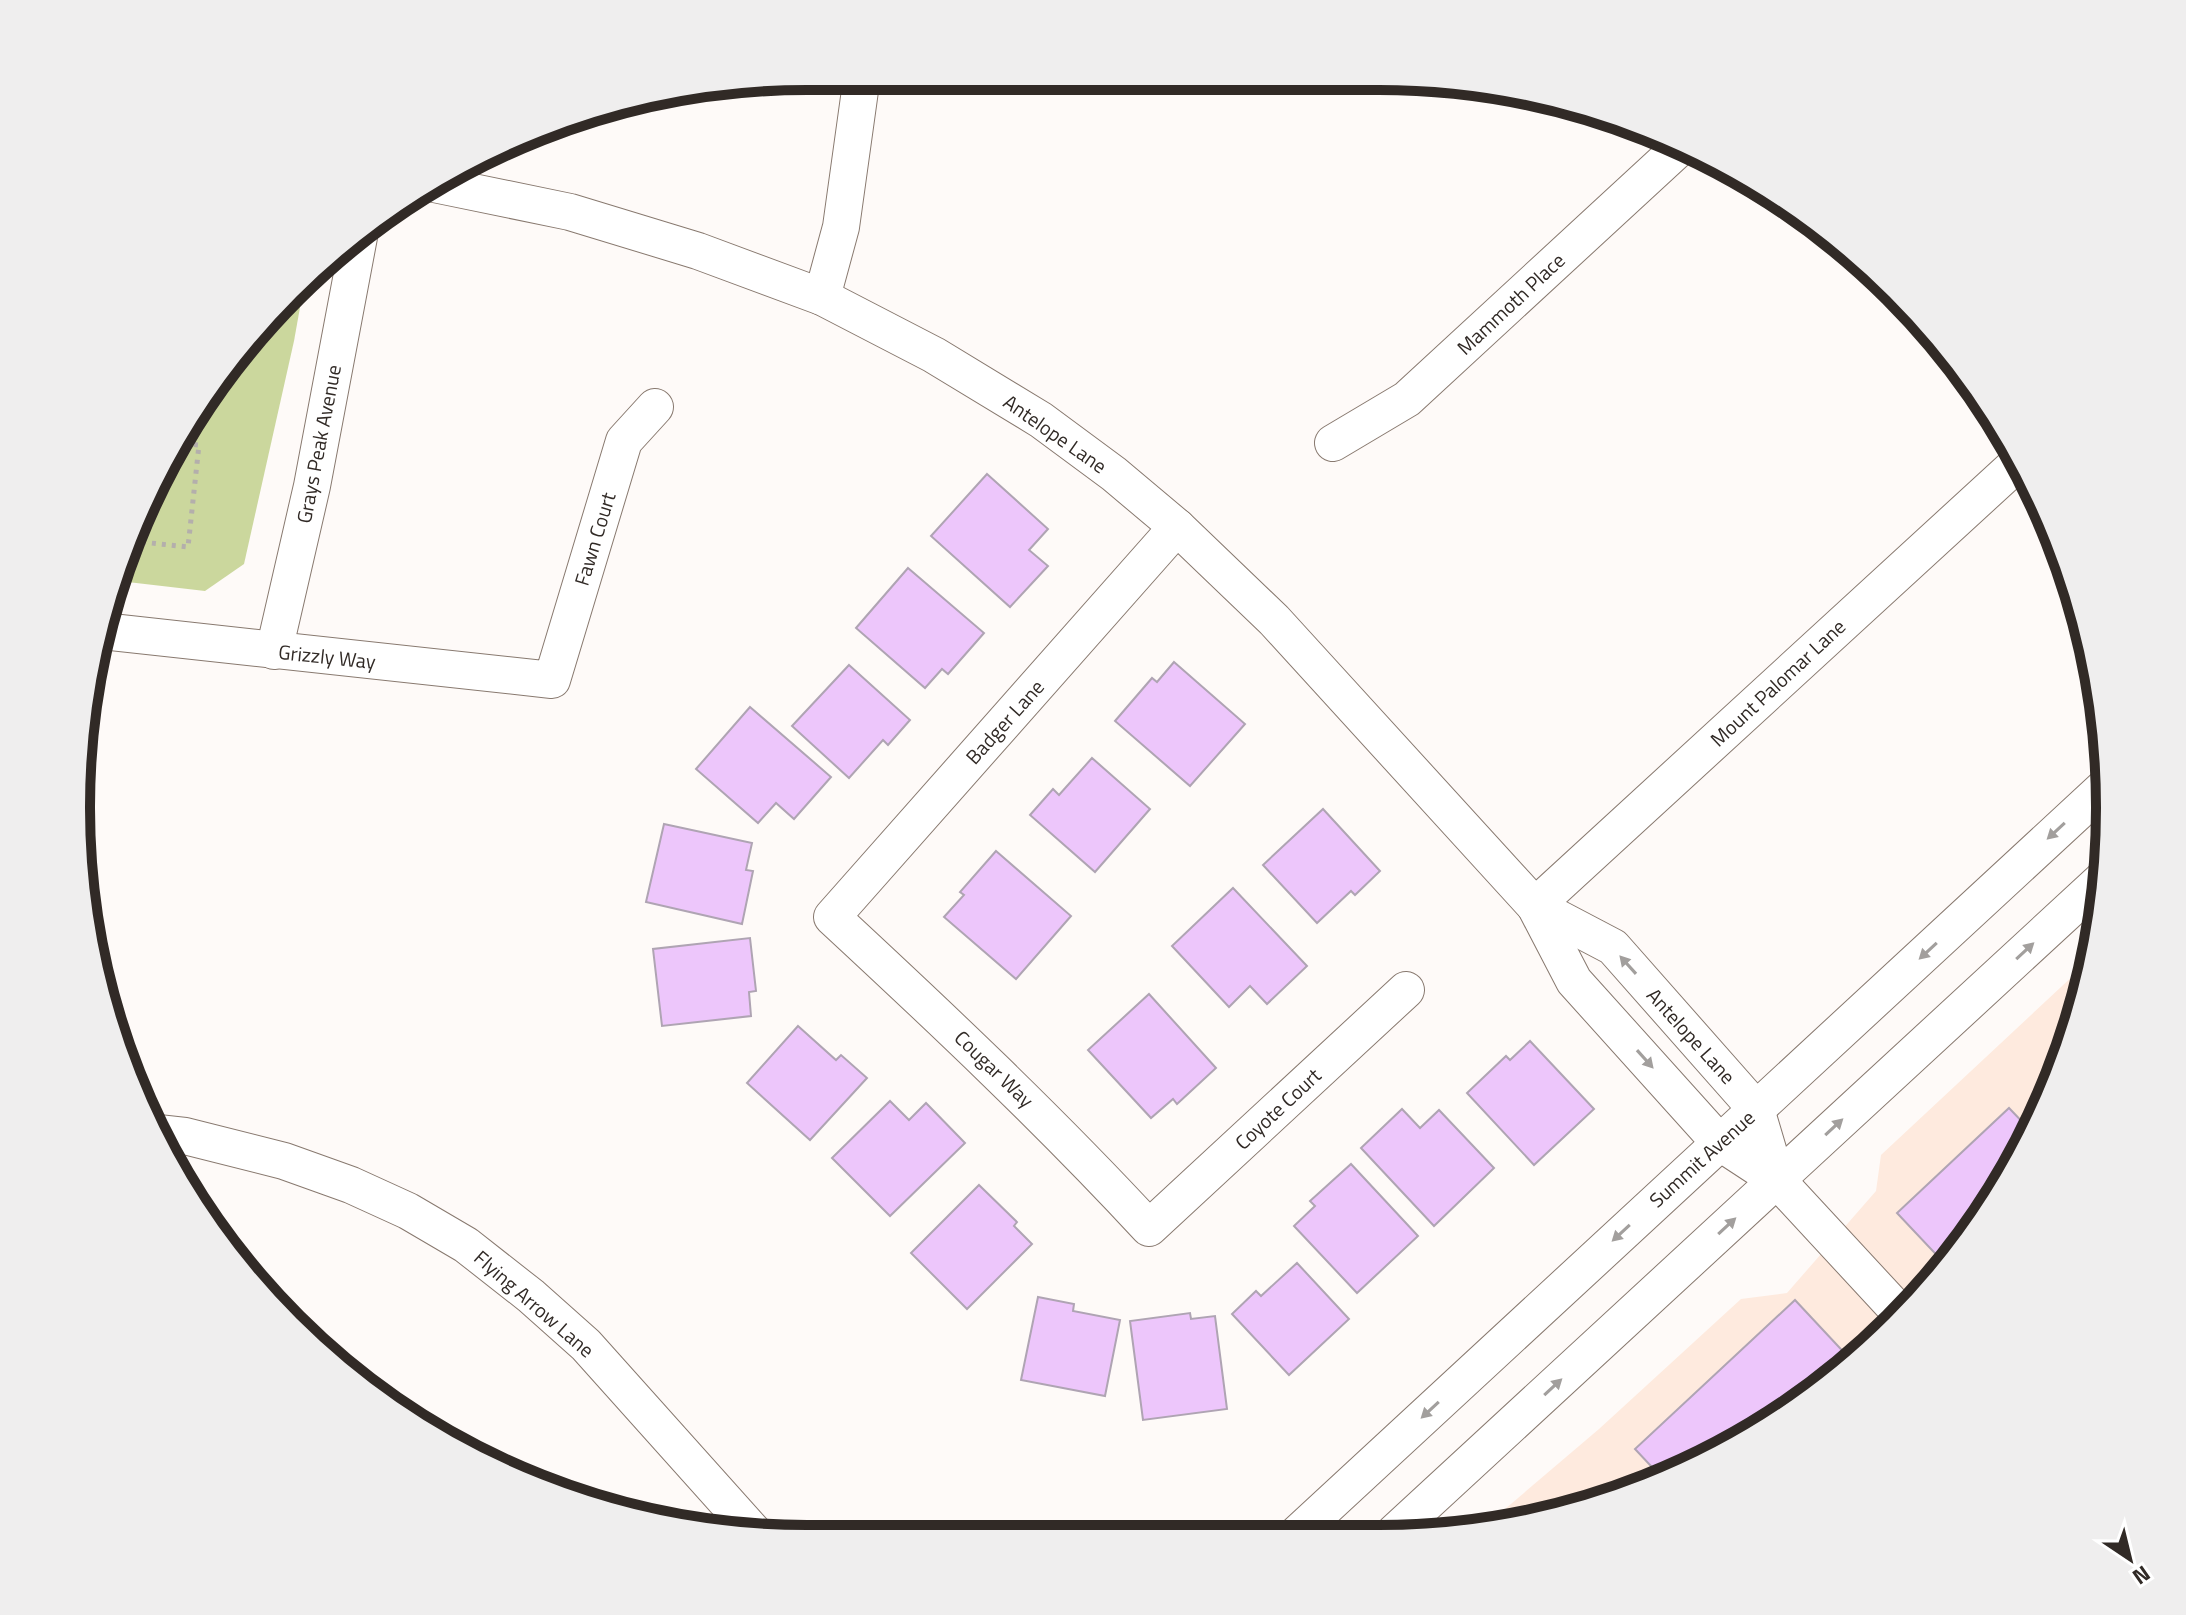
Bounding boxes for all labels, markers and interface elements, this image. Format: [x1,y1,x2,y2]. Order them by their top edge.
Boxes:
street label: Mammoth Place [1450,245,1572,362]
street label: Grays Peak Avenue [288,362,349,526]
street label: Antelope Lane [997,386,1113,481]
street label: Fawn Court [566,488,623,589]
street label: Mount Palomar Lane [1703,611,1852,754]
street label: Grizzly Way [277,636,377,677]
street label: Badger Lane [958,672,1051,771]
one-way arrow [2047,822,2066,840]
one-way arrow [1918,941,1937,959]
one-way arrow [2015,942,2034,960]
one-way arrow [1620,956,1638,975]
street label: Antelope Lane [1640,981,1743,1091]
street label: Cougar Way [947,1023,1041,1115]
one-way arrow [1635,1050,1653,1069]
street label: Coyote Court [1227,1060,1328,1157]
street label: Summit Avenue [1642,1103,1762,1215]
one-way arrow [1825,1119,1844,1137]
one-way arrow [1718,1217,1737,1235]
one-way arrow [1611,1224,1630,1242]
street label: Flying Arrow Lane [467,1242,601,1365]
one-way arrow [1543,1379,1562,1397]
one-way arrow [1421,1401,1440,1419]
north arrow [2090,1519,2170,1599]
text: N [2125,1557,2157,1594]

